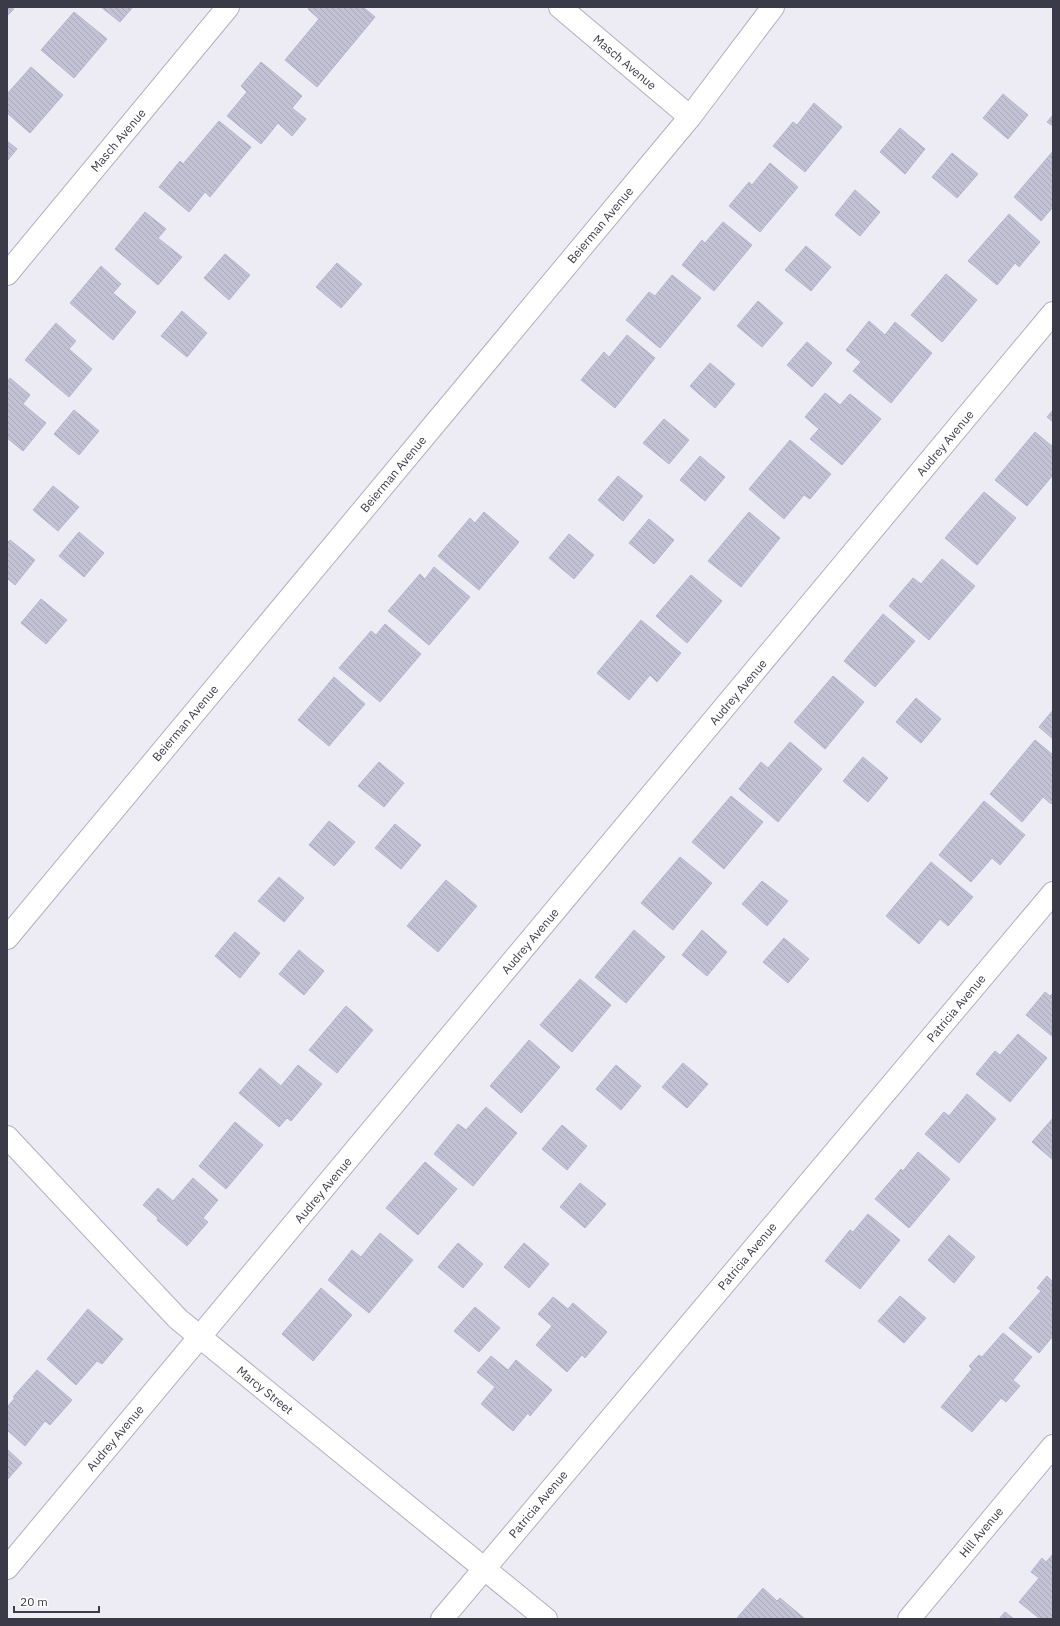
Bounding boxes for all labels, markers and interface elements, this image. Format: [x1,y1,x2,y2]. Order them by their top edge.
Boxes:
street label: Masch Avenue [590,31,660,93]
street label: Masch Avenue [87,105,149,175]
street label: Beierman Avenue [564,183,637,266]
street label: Audrey Avenue [913,407,977,479]
street label: Beierman Avenue [357,432,430,515]
street label: Audrey Avenue [706,656,770,728]
street label: Beierman Avenue [149,681,222,764]
street label: Audrey Avenue [498,905,562,977]
street label: Patricia Avenue [923,971,989,1045]
street label: Audrey Avenue [291,1154,355,1226]
street label: Patricia Avenue [714,1219,780,1293]
street label: Marcy Street [234,1363,296,1417]
street label: Audrey Avenue [83,1402,147,1474]
street label: Patricia Avenue [505,1467,571,1541]
street label: Hill Avenue [956,1504,1007,1560]
scale bar [14,1588,99,1614]
text: 20 m [20,1594,48,1609]

